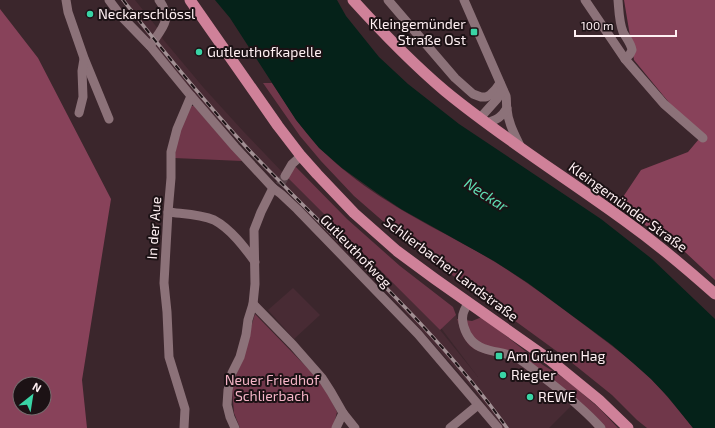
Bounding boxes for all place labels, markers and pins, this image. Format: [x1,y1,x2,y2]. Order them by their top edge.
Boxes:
place label: Neckarschlössl [98,5,196,22]
marker: Neckarschlössl [85,9,95,19]
place label: Kleingemünder Straße Ost [370,15,466,48]
marker: Kleingemünder Straße Ost [469,27,479,37]
place label: Gutleuthofkapelle [207,43,322,60]
marker: Gutleuthofkapelle [194,47,204,57]
place label: Am Grünen Hag [507,347,605,364]
marker: Am Grünen Hag [494,351,504,361]
place label: Riegler [511,366,556,383]
marker: Riegler [498,370,508,380]
place label: REWE [538,388,576,405]
marker: REWE [525,392,535,402]

